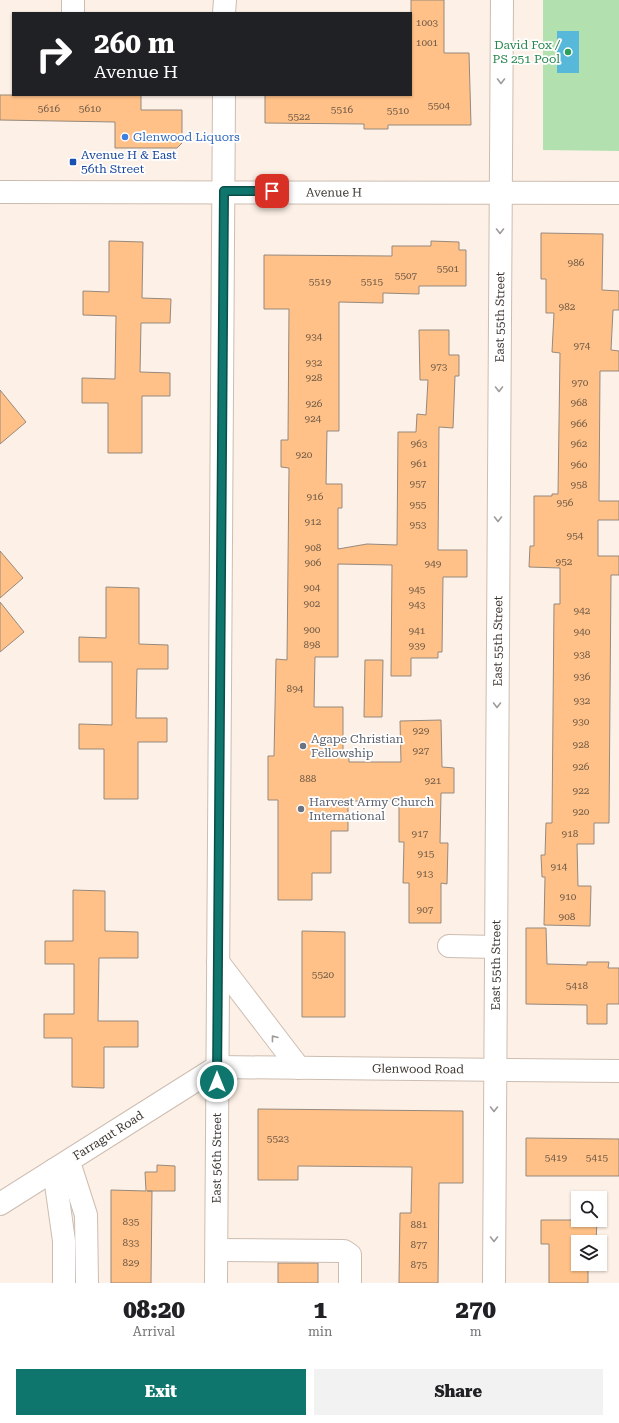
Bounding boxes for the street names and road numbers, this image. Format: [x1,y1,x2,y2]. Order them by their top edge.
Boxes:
street label: Avenue H [306,185,362,200]
street label: East 55th Street [493,271,507,362]
street label: East 55th Street [491,595,505,686]
street label: East 55th Street [489,919,503,1010]
street label: Glenwood Road [372,1062,464,1076]
street label: Farragut Road [70,1108,146,1163]
street label: East 56th Street [210,1112,224,1203]

